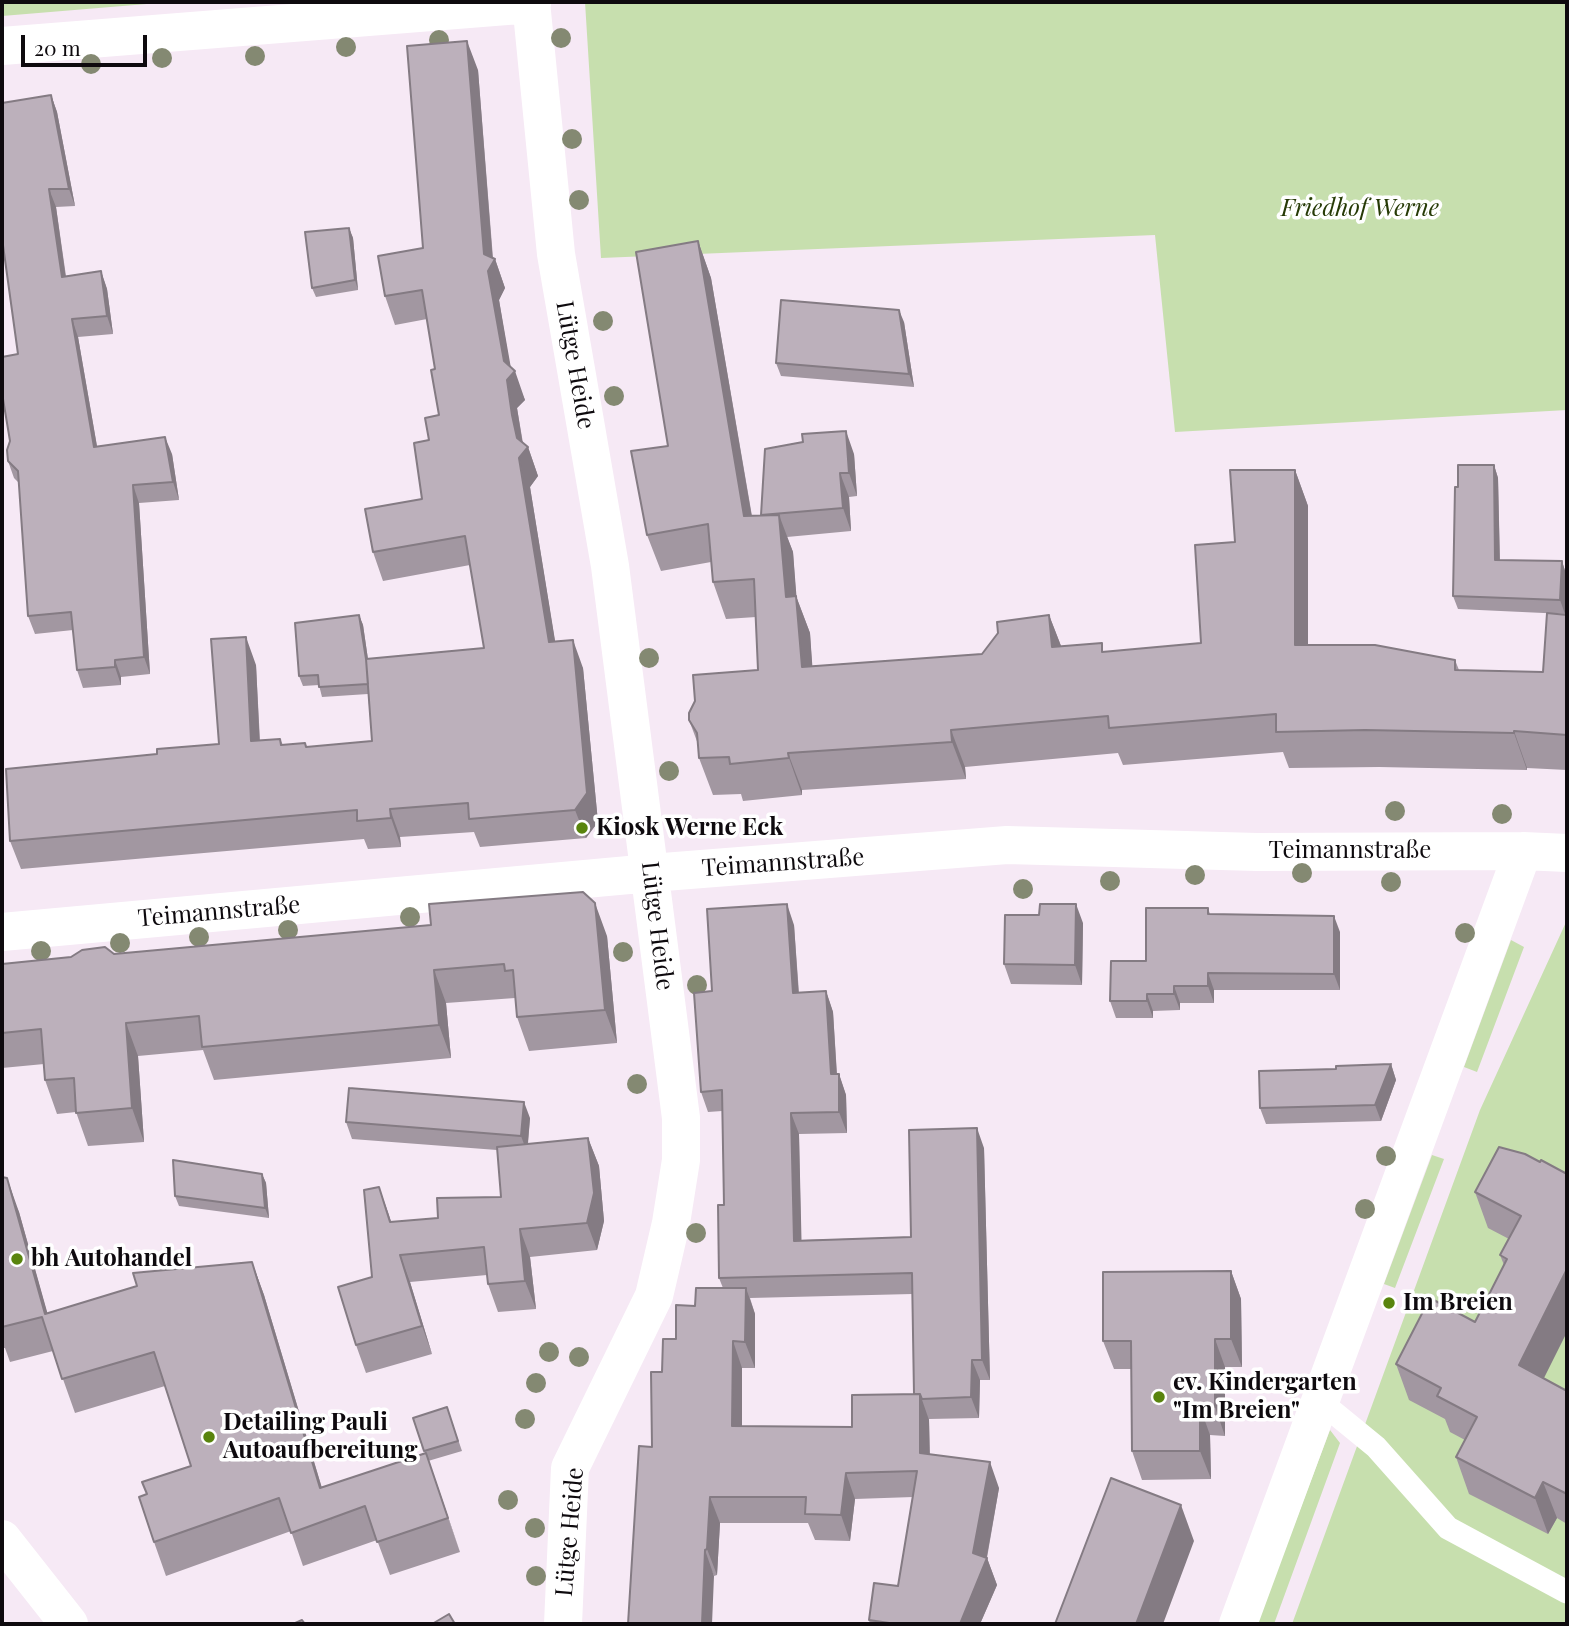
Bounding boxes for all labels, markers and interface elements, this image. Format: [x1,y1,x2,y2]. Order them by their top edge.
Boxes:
scale bar [24,21,150,65]
text: 20 m [34,33,81,61]
park label: Friedhof Werne [1281,195,1439,223]
street label: Lütge Heide [550,299,600,431]
place label: Kiosk Werne Eck [596,814,783,842]
marker: Kiosk Werne Eck [574,820,590,836]
street label: Teimannstraße [1269,837,1431,865]
street label: Teimannstraße [701,843,865,883]
street label: Lütge Heide [635,860,679,992]
street label: Teimannstraße [137,891,301,933]
place label: bh Autohandel [31,1245,192,1273]
marker: bh Autohandel [9,1251,25,1267]
place label: Im Breien [1403,1289,1513,1317]
marker: Im Breien [1381,1295,1397,1311]
place label: ev. Kindergarten "Im Breien" [1173,1369,1357,1425]
marker: ev. Kindergarten "Im Breien" [1151,1389,1167,1405]
place label: Detailing Pauli Autoaufbereitung [223,1409,417,1465]
marker: Detailing Pauli Autoaufbereitung [201,1429,217,1445]
street label: Lütge Heide [550,1466,590,1598]

